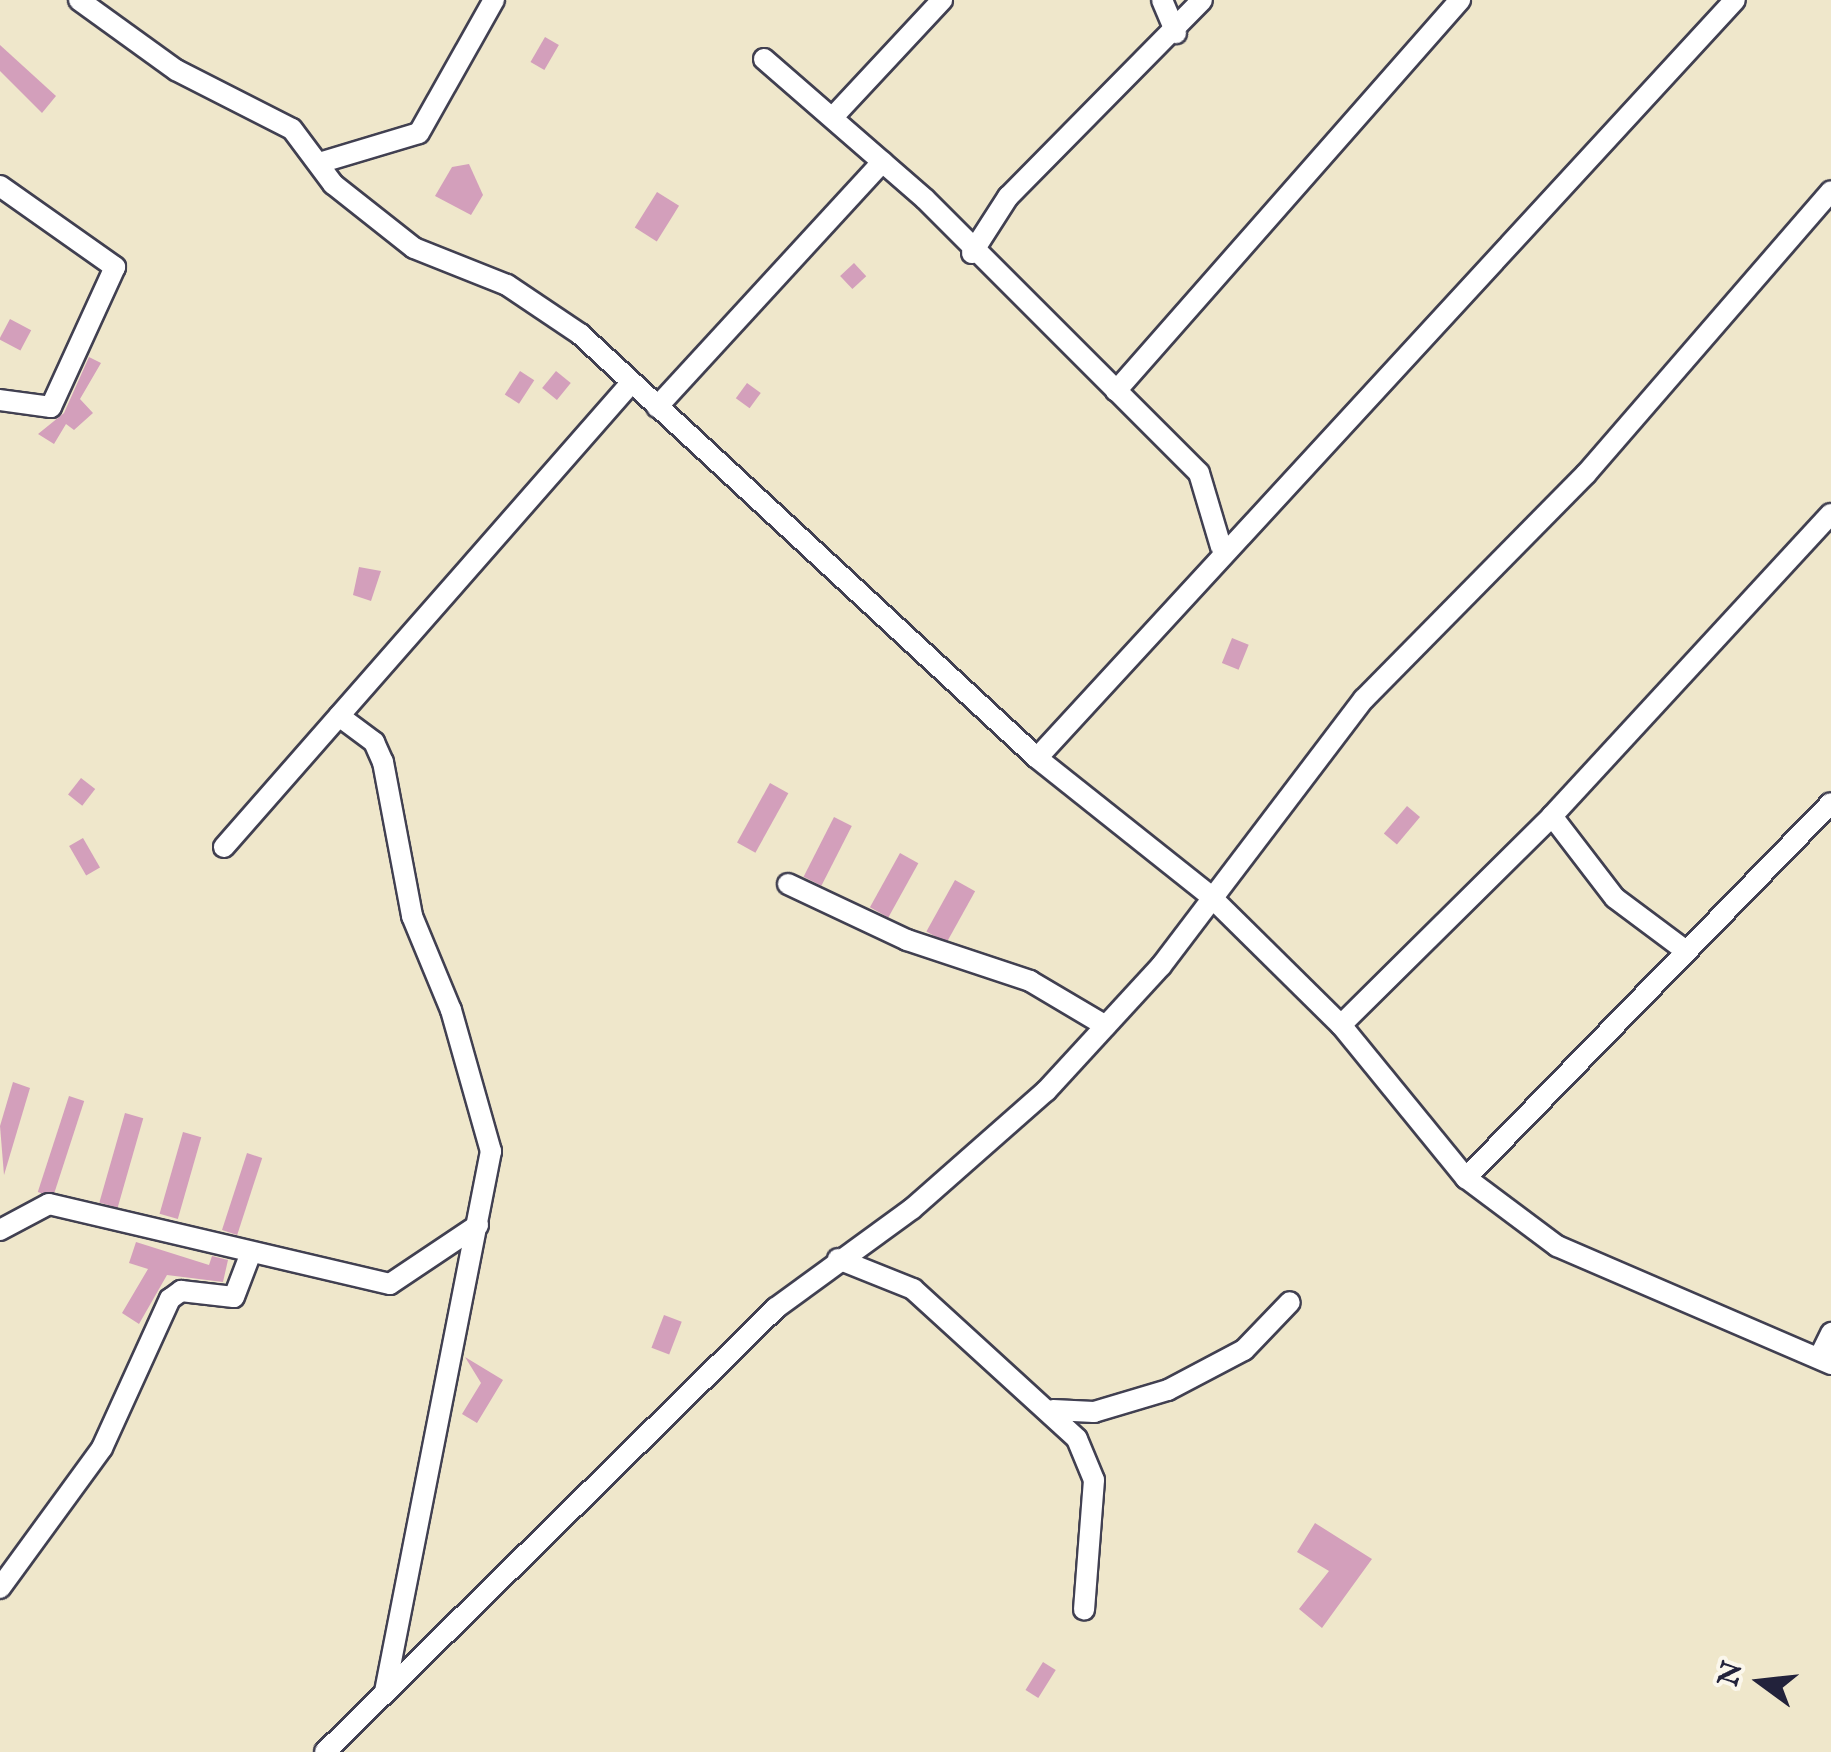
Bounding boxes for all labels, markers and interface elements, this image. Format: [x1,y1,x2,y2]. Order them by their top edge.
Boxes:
north arrow [1711,1632,1811,1732]
text: N [1711,1658,1752,1690]

